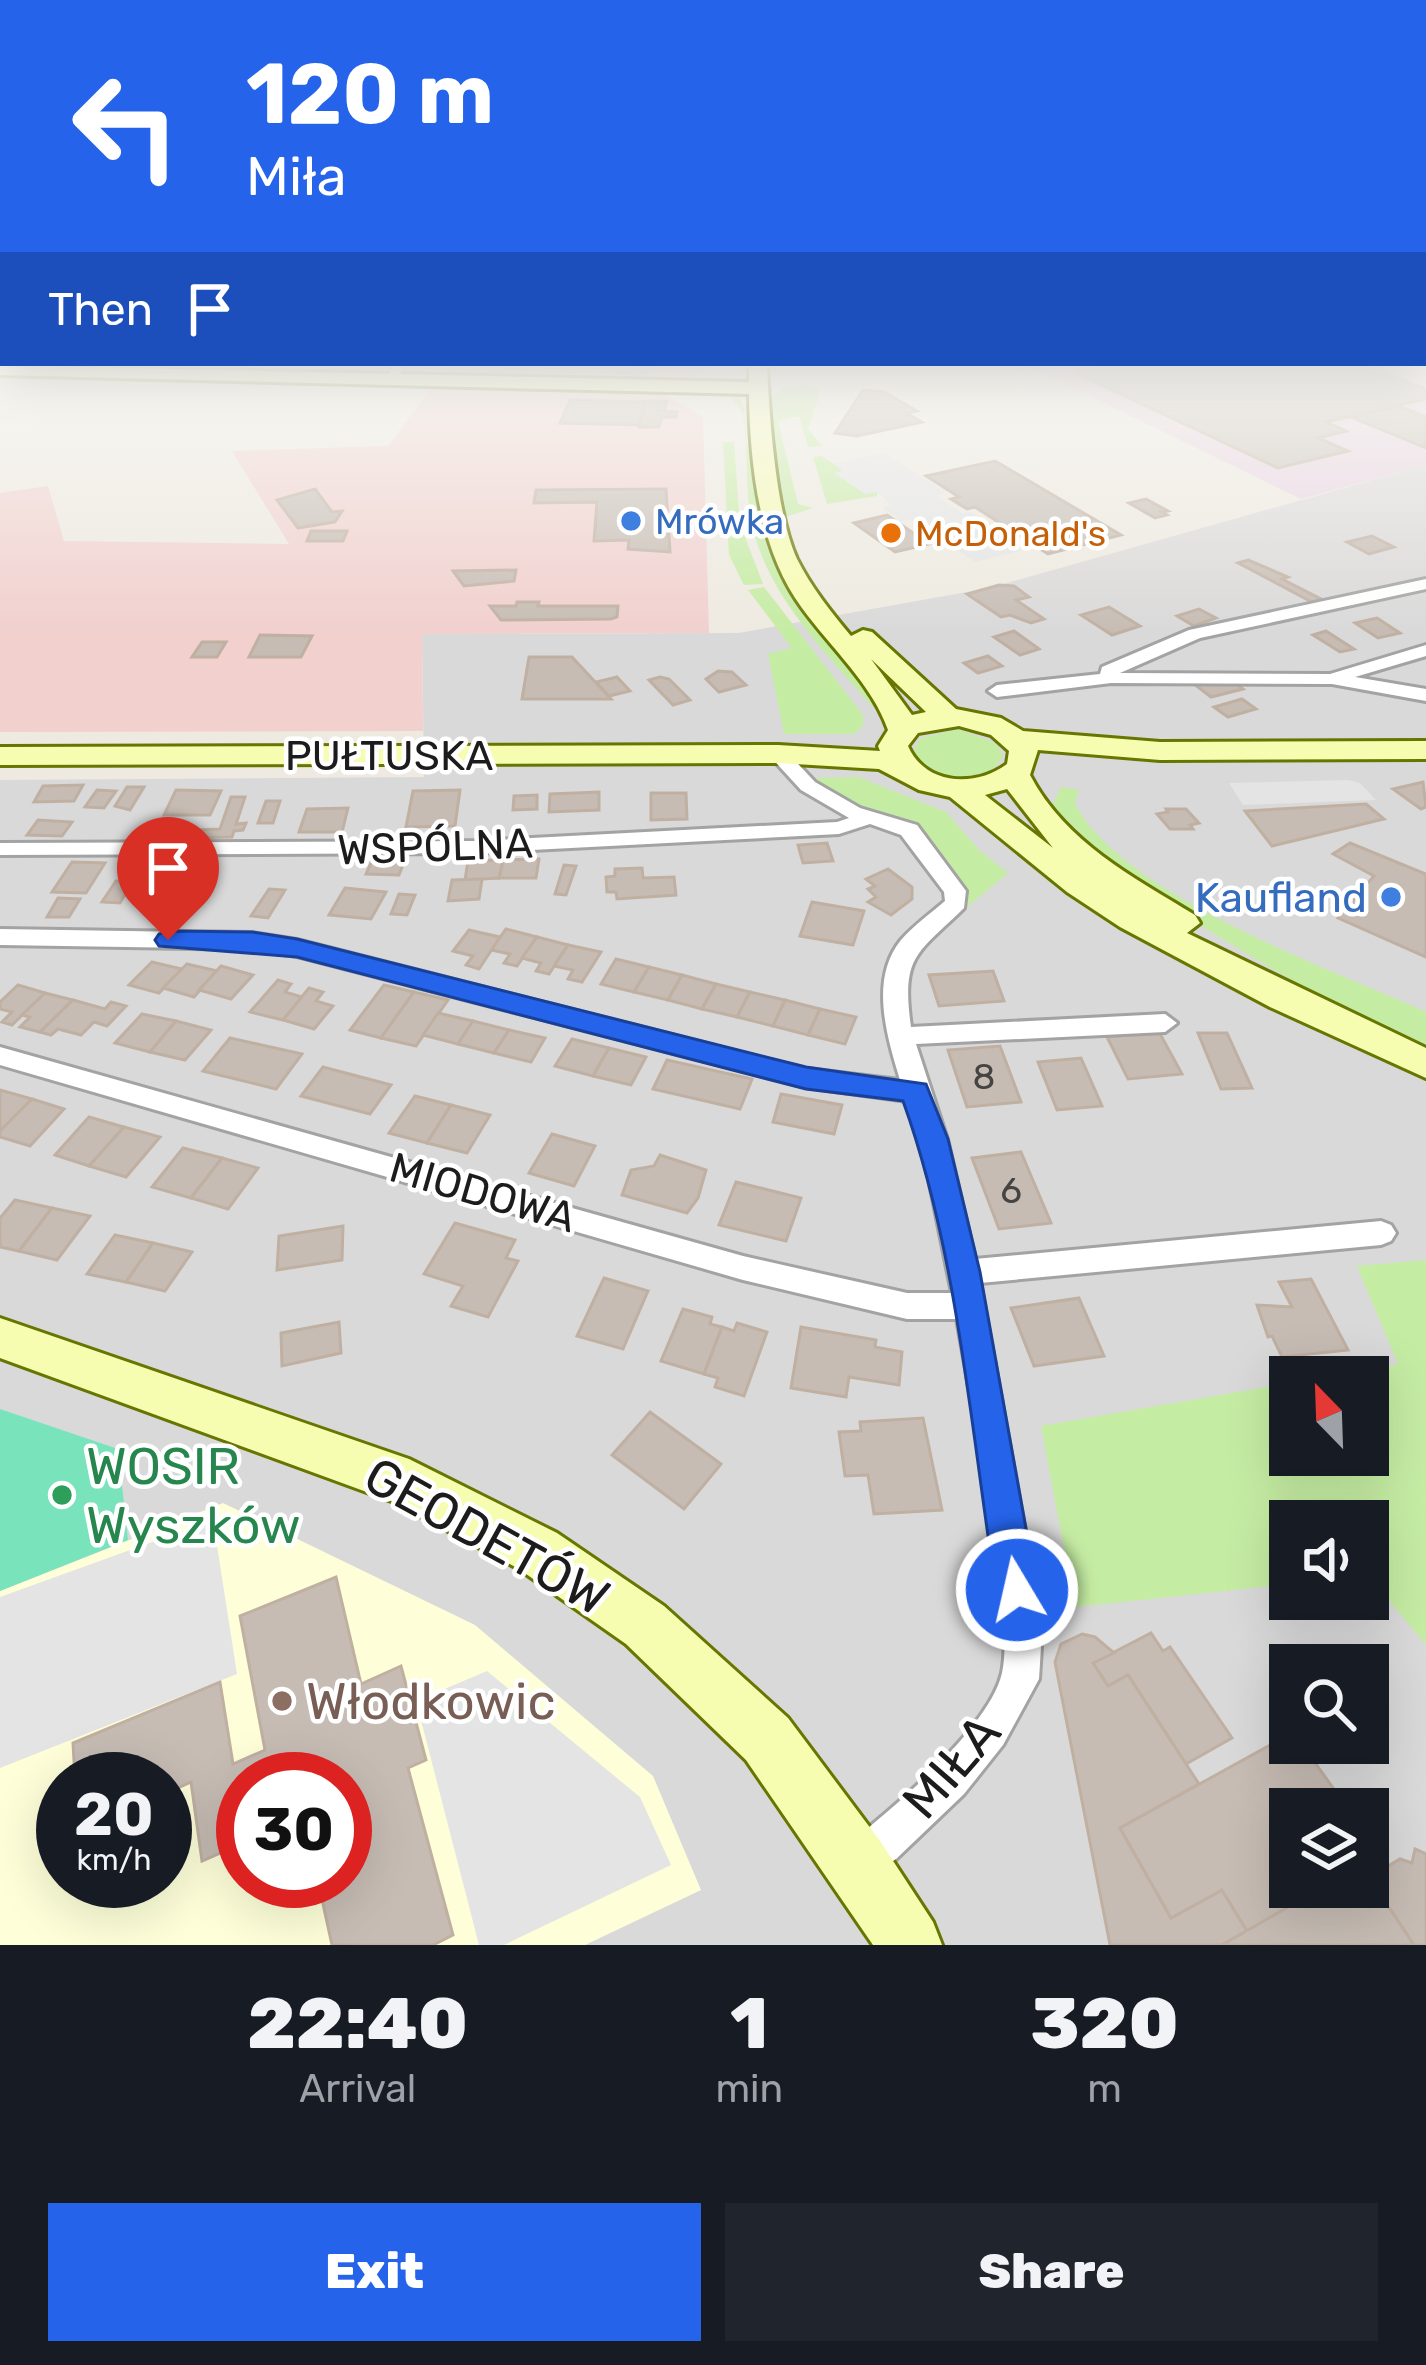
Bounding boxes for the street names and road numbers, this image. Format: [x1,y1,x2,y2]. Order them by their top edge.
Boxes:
street label: PUŁTUSKA [285,731,493,781]
street label: WSPÓLNA [336,819,534,875]
street label: MIODOWA [384,1143,581,1243]
street label: GEODETÓW [354,1444,619,1628]
street label: MIŁA [890,1702,1013,1831]

